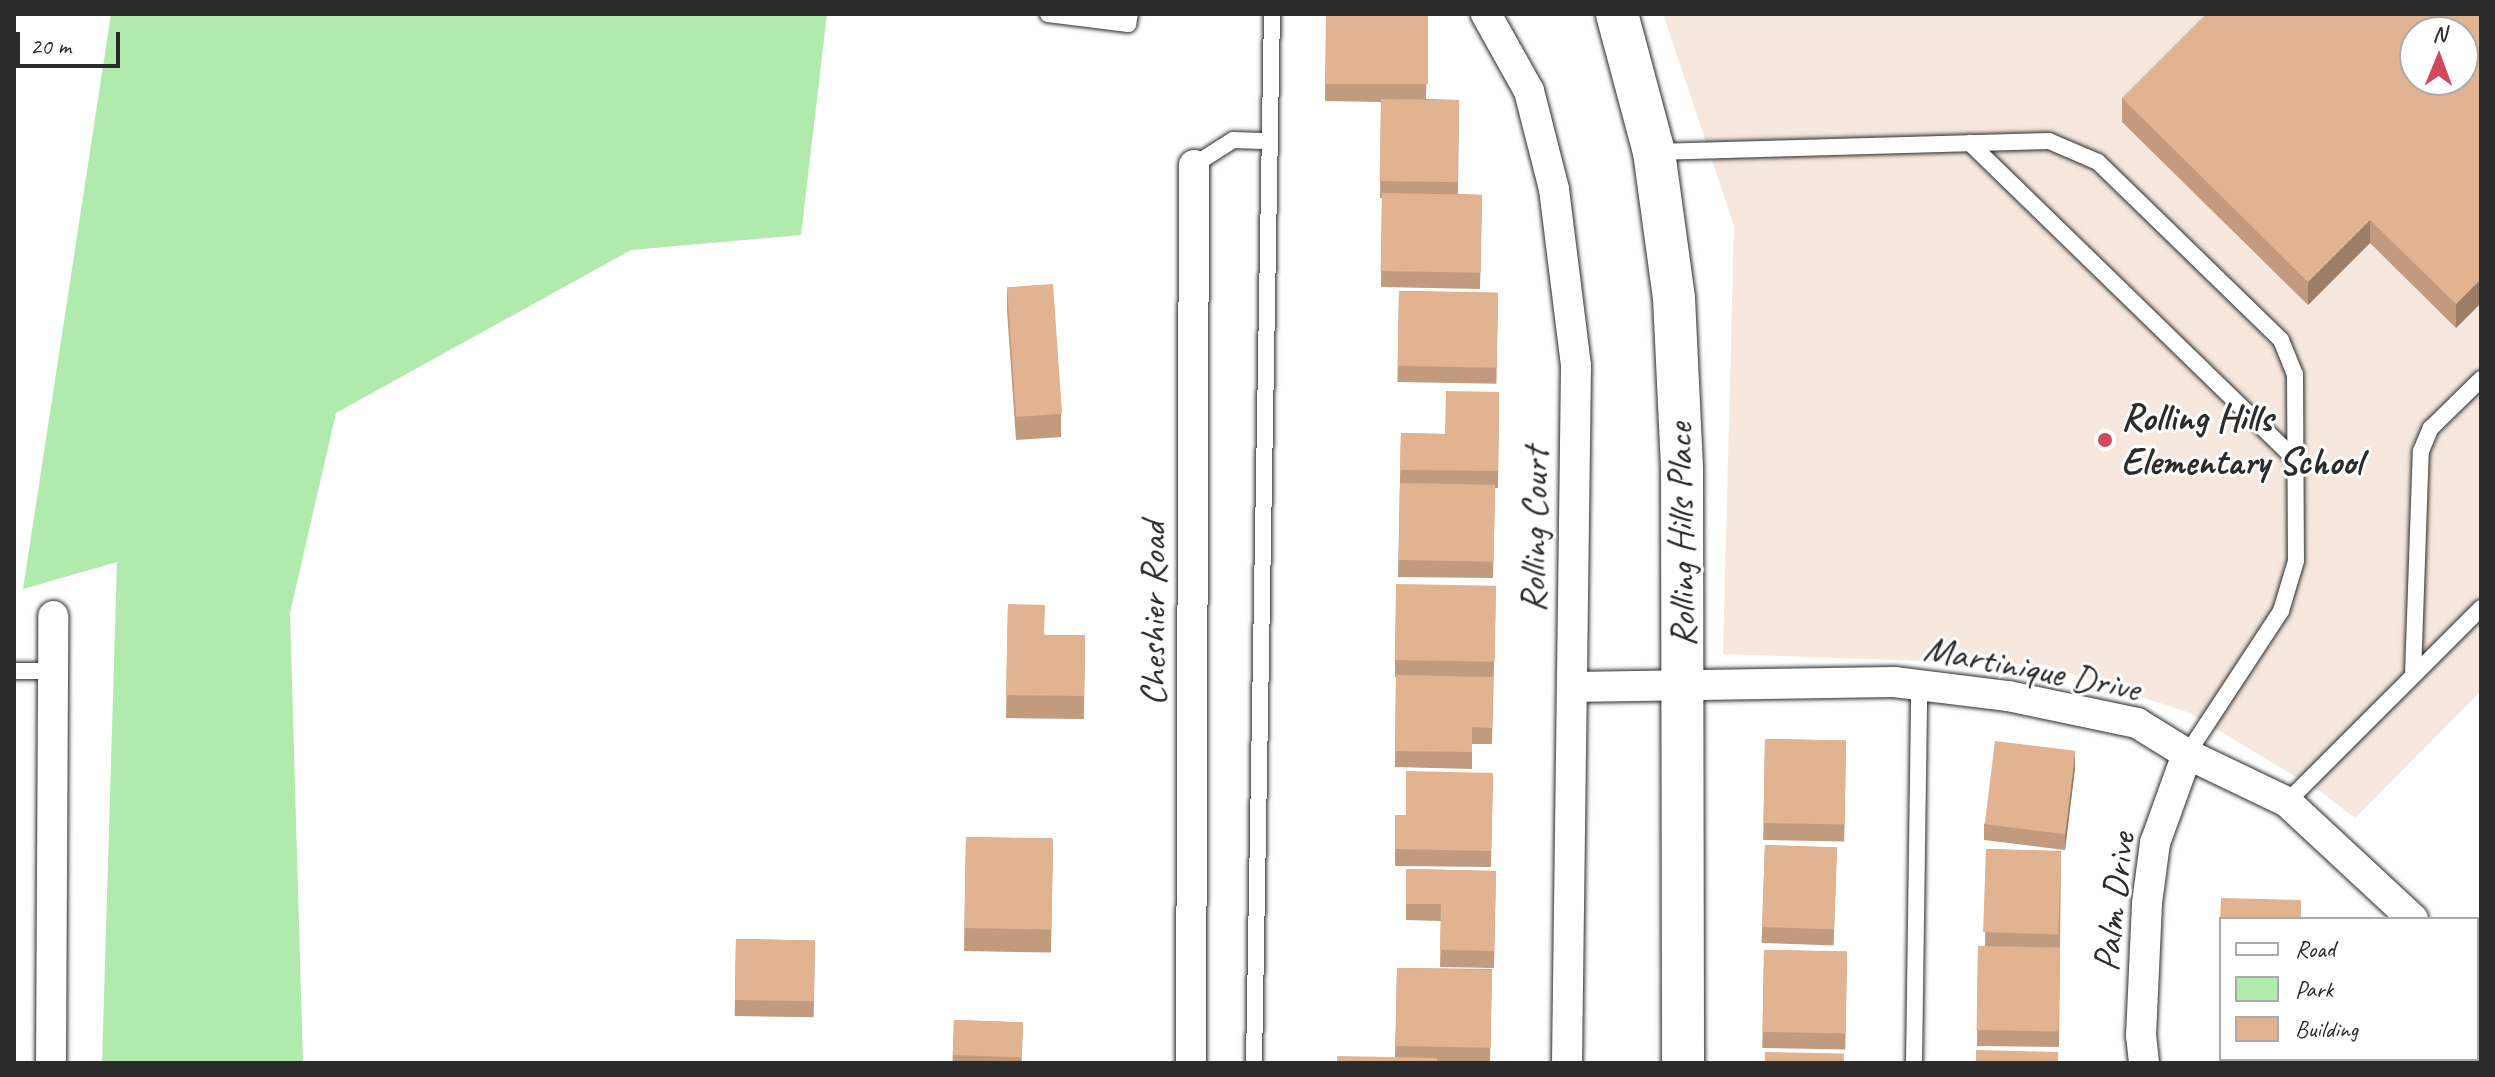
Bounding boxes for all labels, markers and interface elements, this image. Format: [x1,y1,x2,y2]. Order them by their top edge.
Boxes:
scale bar [20,16,124,66]
north arrow [2399,16,2479,96]
text: N [2432,20,2446,48]
text: 20 m [30,31,71,61]
place label: Rolling Hills Elementary School [2121,395,2362,484]
street label: Rolling Hills Place [1656,423,1706,647]
marker: Rolling Hills Elementary School [2096,431,2114,449]
street label: Rolling Court [1510,447,1558,613]
street label: Cheshier Road [1130,522,1176,706]
street label: Martinique Drive [1920,625,2144,711]
street label: Palm Drive [2083,830,2145,974]
legend [2219,917,2479,1061]
text: Road [2295,934,2335,964]
text: Park [2295,974,2333,1004]
text: Building [2295,1014,2358,1044]

